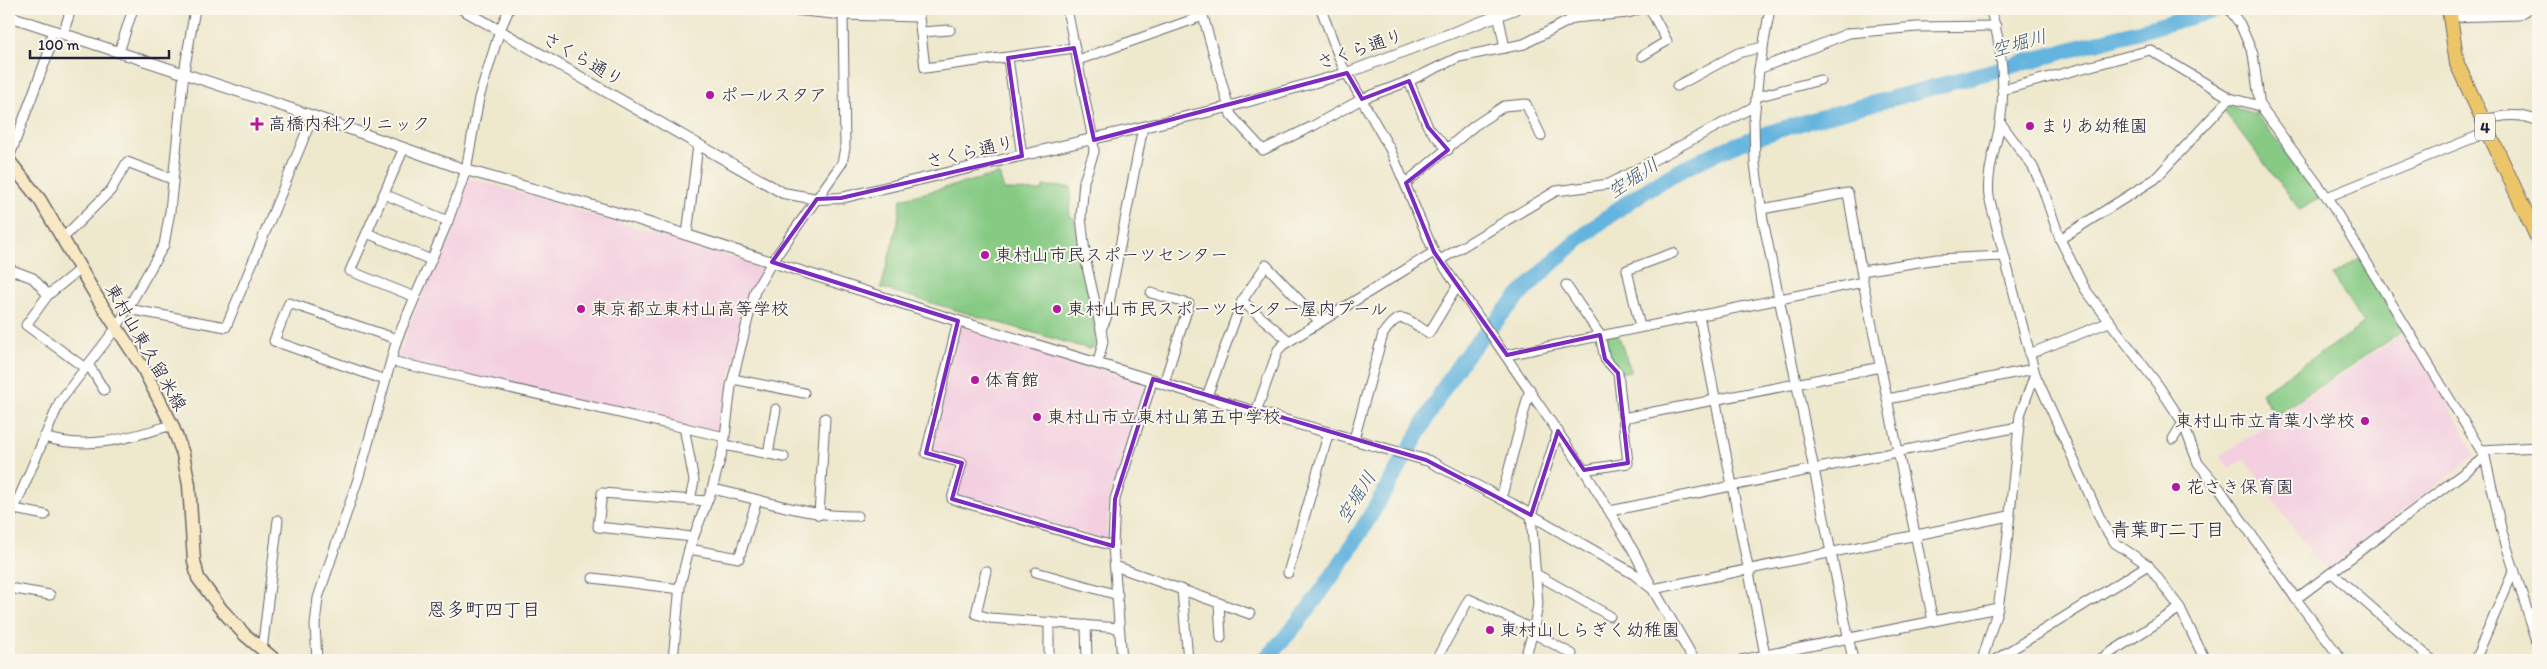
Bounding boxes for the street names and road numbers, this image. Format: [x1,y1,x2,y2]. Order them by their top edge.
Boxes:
street label: さくら通り [1314,24,1406,74]
street label: さくら通り [539,27,627,91]
road number: 4 [2475,114,2495,140]
street label: さくら通り [924,131,1016,173]
street label: 東村山東久留米線 [100,279,192,415]

